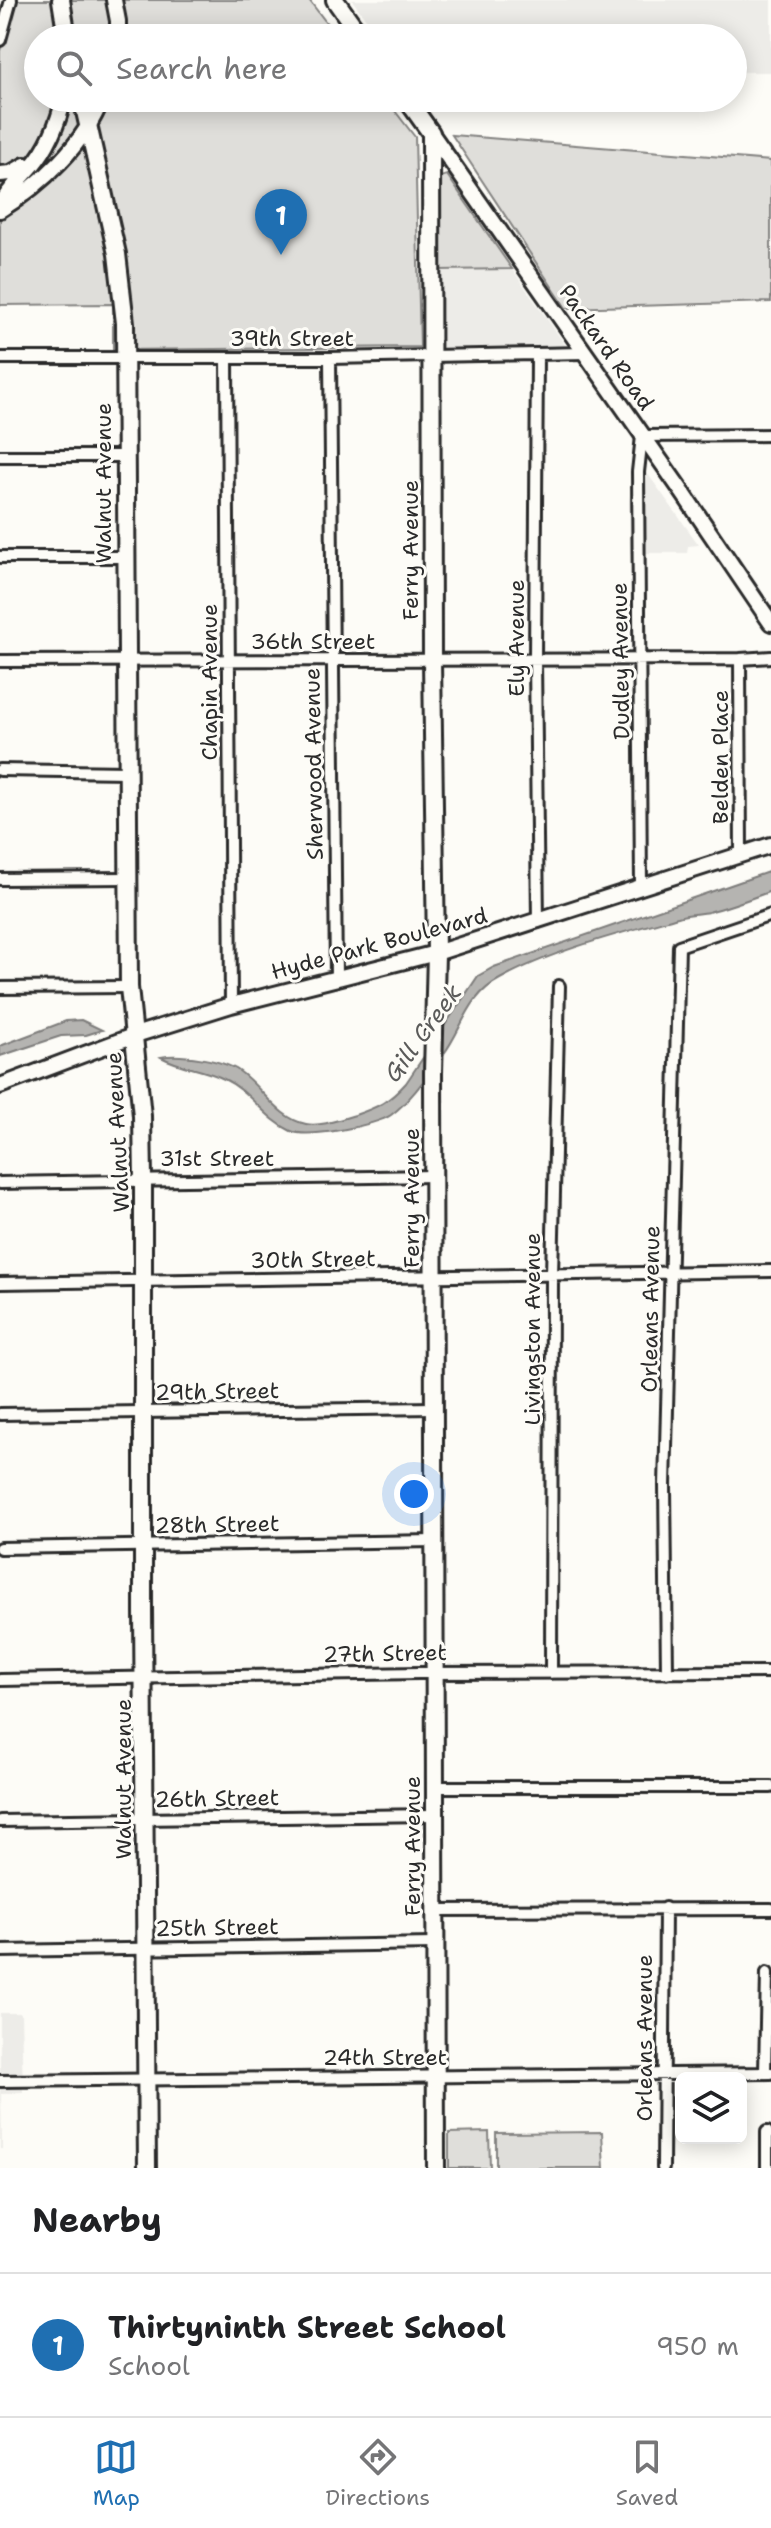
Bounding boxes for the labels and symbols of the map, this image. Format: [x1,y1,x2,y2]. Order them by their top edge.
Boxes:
pin: 1 [255,189,307,255]
street label: Packard Road [552,279,661,416]
street label: 39th Street [230,324,354,353]
street label: Walnut Avenue [89,403,118,563]
street label: Ferry Avenue [396,480,425,620]
street label: Ely Avenue [502,579,531,697]
street label: Dudley Avenue [605,582,636,740]
street label: Chapin Avenue [195,604,224,760]
street label: 36th Street [251,627,375,656]
street label: Sherwood Avenue [297,668,330,860]
street label: Belden Place [706,690,735,824]
street label: Hyde Park Boulevard [268,901,491,986]
water label: Gill Creek [377,977,469,1088]
street label: Walnut Avenue [99,1051,136,1213]
street label: Ferry Avenue [397,1128,426,1268]
street label: 31st Street [160,1144,274,1173]
street label: Orleans Avenue [635,1225,666,1393]
street label: Livingston Avenue [518,1233,547,1425]
street label: 30th Street [250,1244,376,1275]
street label: 29th Street [155,1376,280,1407]
your location [394,1474,434,1514]
street label: 28th Street [154,1509,280,1540]
street label: 27th Street [323,1638,447,1669]
street label: Walnut Avenue [109,1699,138,1859]
street label: Ferry Avenue [398,1776,427,1916]
street label: 26th Street [154,1783,280,1814]
street label: 25th Street [155,1912,279,1943]
street label: Orleans Avenue [630,1954,659,2122]
street label: 24th Street [323,2043,447,2072]

